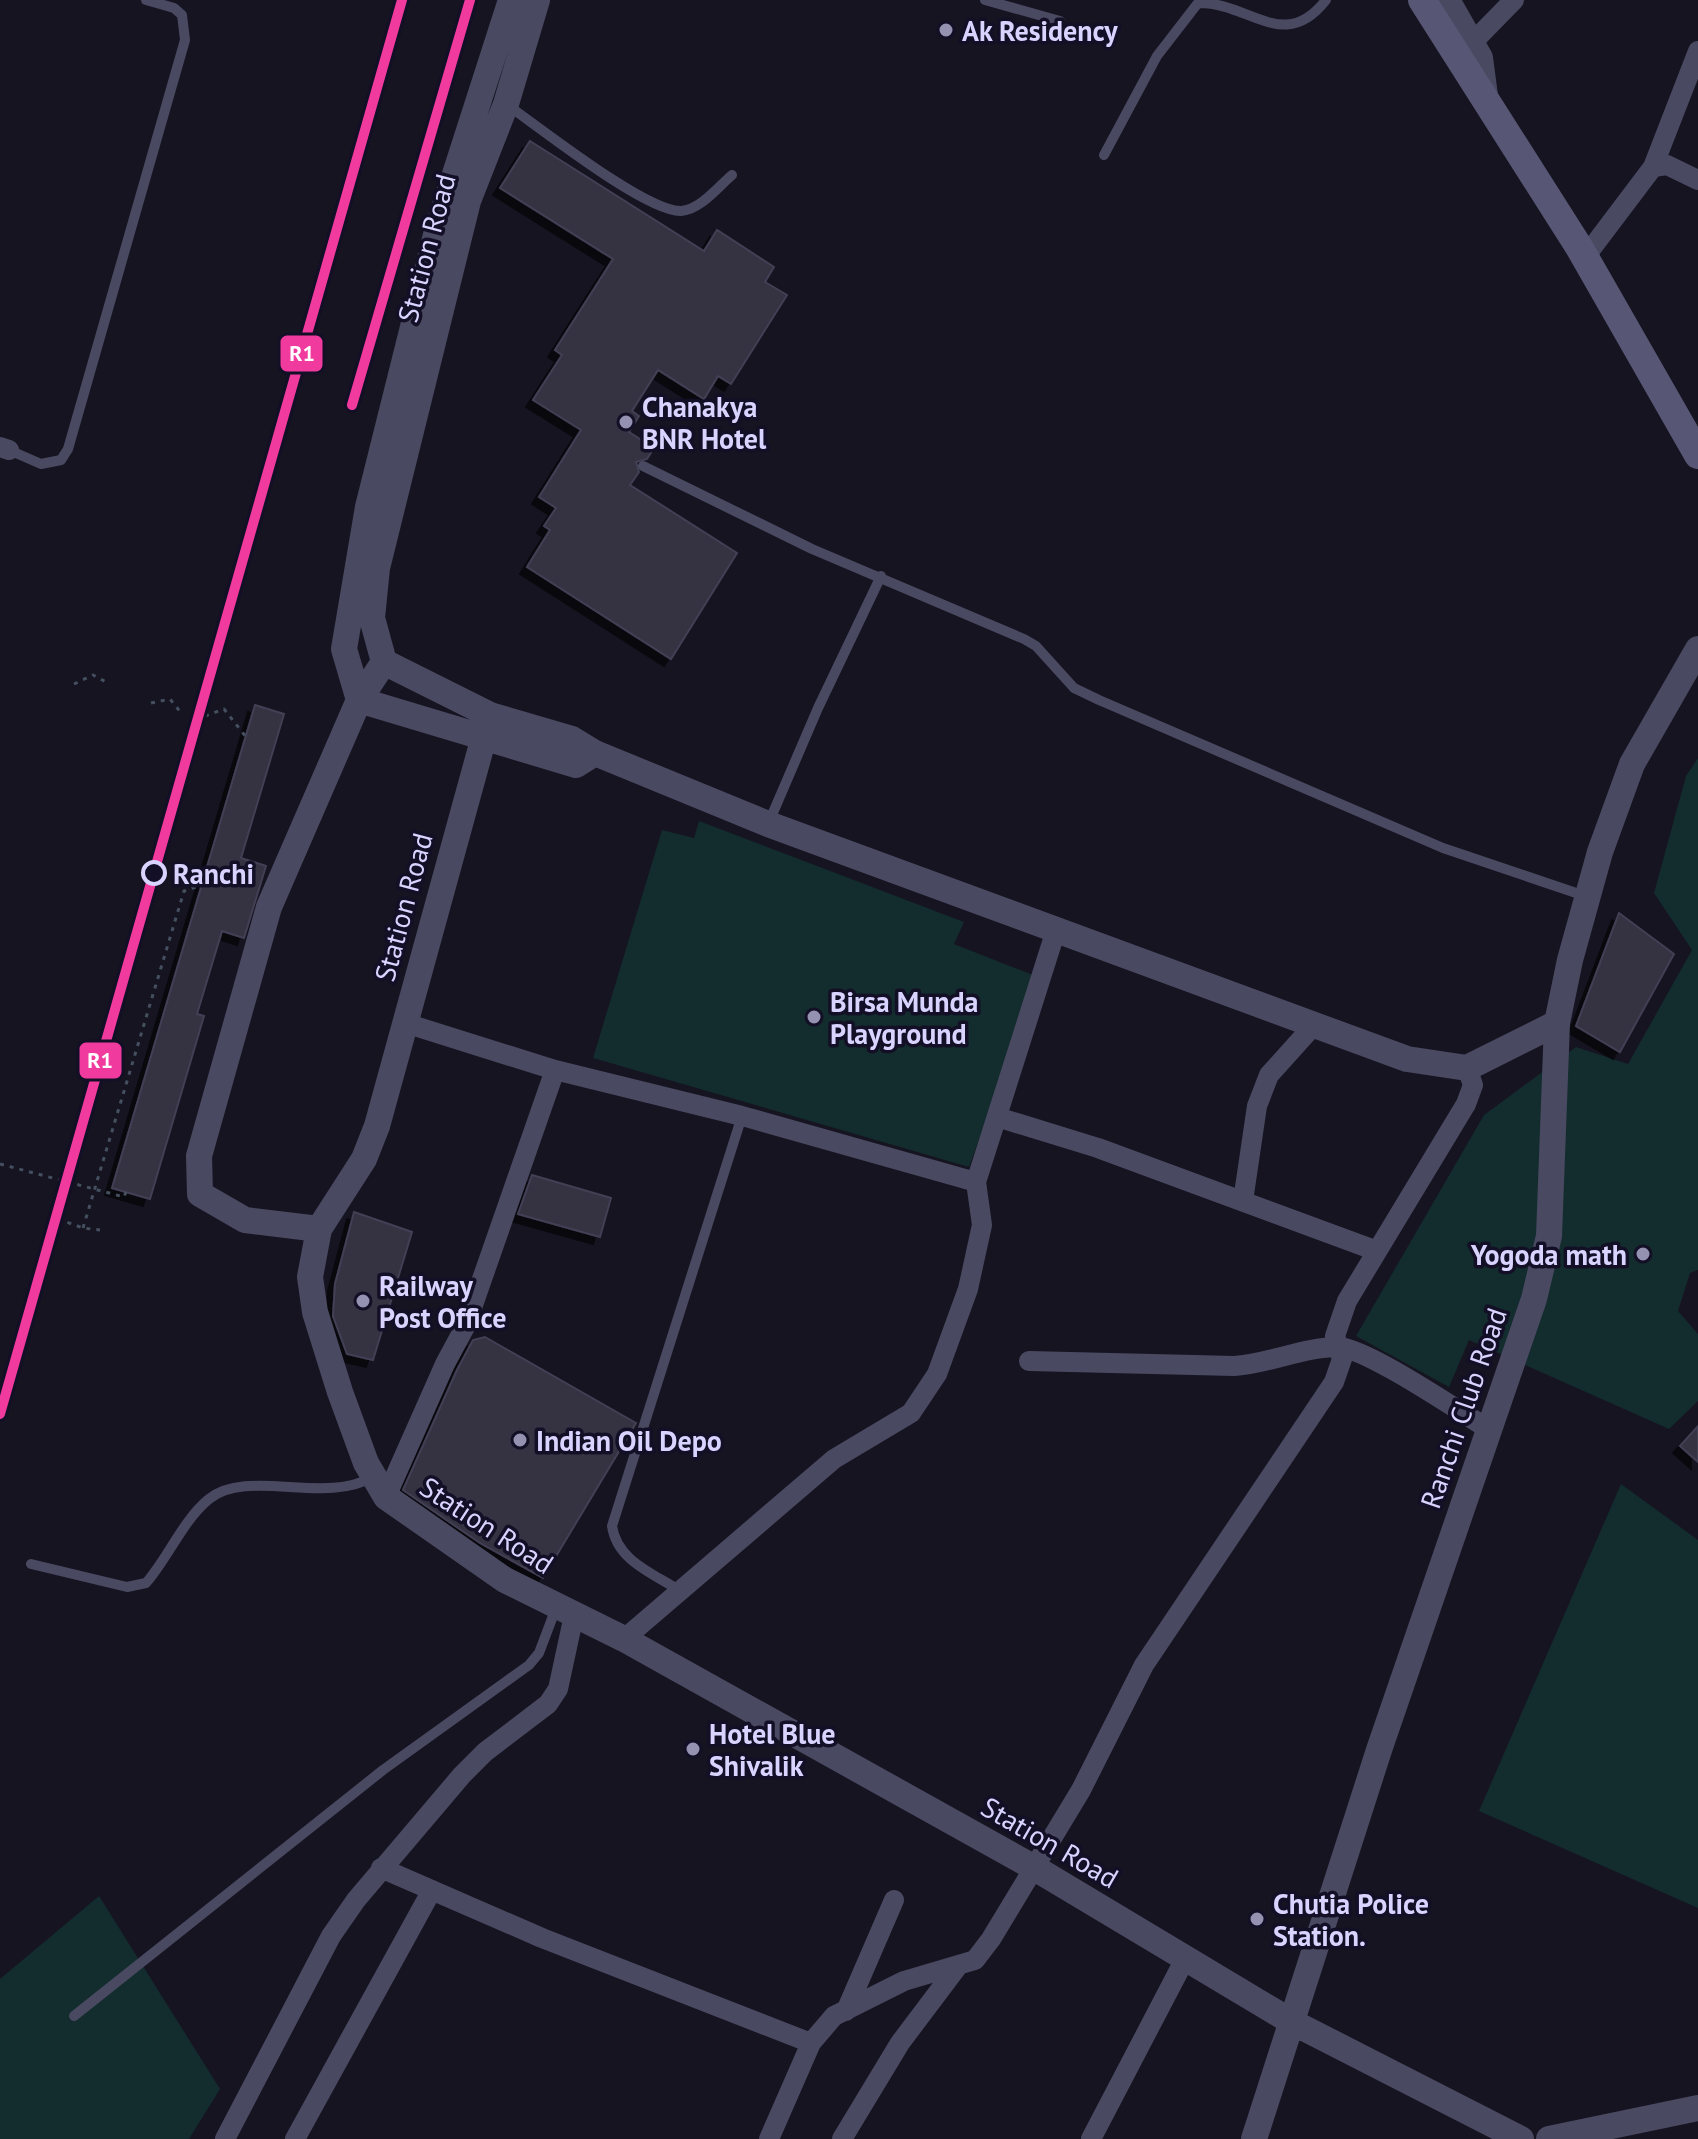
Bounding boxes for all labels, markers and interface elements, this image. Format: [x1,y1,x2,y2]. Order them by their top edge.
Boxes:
place label: Ak Residency [962,12,1118,49]
marker: Ak Residency [937,21,955,39]
street label: Station Road [388,170,464,326]
line badge: R1 [279,334,324,373]
text: R1 [289,339,315,367]
place label: Chanakya BNR Hotel [642,388,767,457]
marker: Chanakya BNR Hotel [617,413,635,431]
street label: Station Road [365,829,441,985]
place label: Ranchi [173,855,254,892]
marker: Ranchi [142,861,166,885]
place label: Birsa Munda Playground [830,983,978,1052]
marker: Birsa Munda Playground [805,1008,823,1026]
line badge: R1 [78,1041,123,1080]
text: R1 [87,1046,113,1074]
place label: Yogoda math [1470,1236,1627,1273]
marker: Yogoda math [1634,1245,1652,1263]
place label: Railway Post Office [379,1267,506,1336]
marker: Railway Post Office [354,1292,372,1310]
street label: Ranchi Club Road [1411,1303,1515,1513]
place label: Indian Oil Depo [536,1422,722,1459]
marker: Indian Oil Depo [511,1431,529,1449]
street label: Station Road [413,1468,561,1582]
place label: Hotel Blue Shivalik [709,1715,836,1784]
marker: Hotel Blue Shivalik [684,1740,702,1758]
street label: Station Road [975,1788,1125,1896]
place label: Chutia Police Station. [1273,1885,1429,1954]
marker: Chutia Police Station. [1248,1910,1266,1928]

